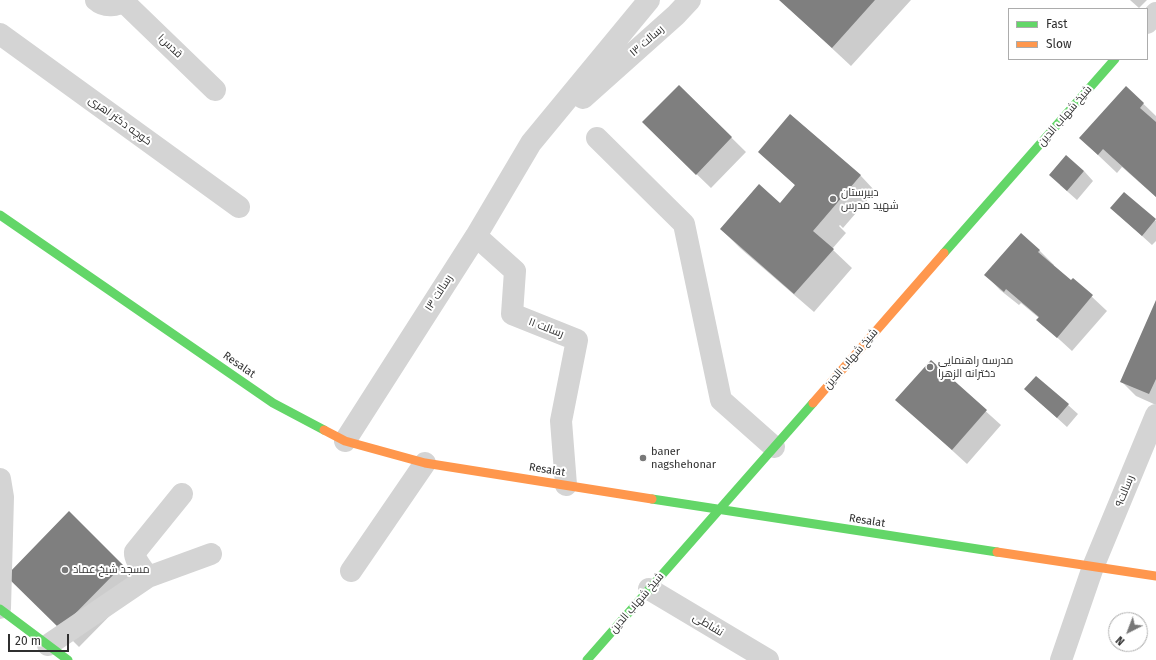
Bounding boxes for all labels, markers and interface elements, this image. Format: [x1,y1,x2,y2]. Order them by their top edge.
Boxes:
legend [1008,8,1148,60]
text: Fast [1046,17,1068,31]
street label: رسالت ۱۳ [627,23,667,59]
street label: قدس۱ [155,31,185,61]
text: Slow [1046,37,1072,51]
street label: شیخ شهاب الدین [1035,83,1095,149]
street label: کوچه دکتر اهری [86,94,154,148]
place label: دبیرستان شهید مدرس [841,186,899,212]
marker: دبیرستان شهید مدرس [828,194,838,204]
street label: رسالت ۱۳ [422,272,456,314]
street label: رسالت ۱۱ [526,315,566,341]
street label: شیخ شهاب الدین [821,326,881,392]
street label: Resalat [220,349,258,381]
place label: مدرسه راهنمایی دخترانه الزهرا [938,354,1013,380]
marker: مدرسه راهنمایی دخترانه الزهرا [925,362,935,372]
place label: baner nagshehonar [651,445,716,471]
marker: baner nagshehonar [638,453,648,463]
street label: Resalat [528,461,566,479]
street label: رسالت۹ [1113,473,1137,509]
street label: Resalat [848,512,886,530]
place label: مسجد شیخ عماد [73,563,150,577]
marker: مسجد شیخ عماد [60,565,70,575]
street label: شیخ شهاب الدین [607,570,667,636]
street label: نشاطی [690,611,726,639]
north arrow [1108,612,1148,652]
scale bar [10,626,71,652]
text: N [1113,633,1127,648]
text: 20 m [15,634,41,648]

